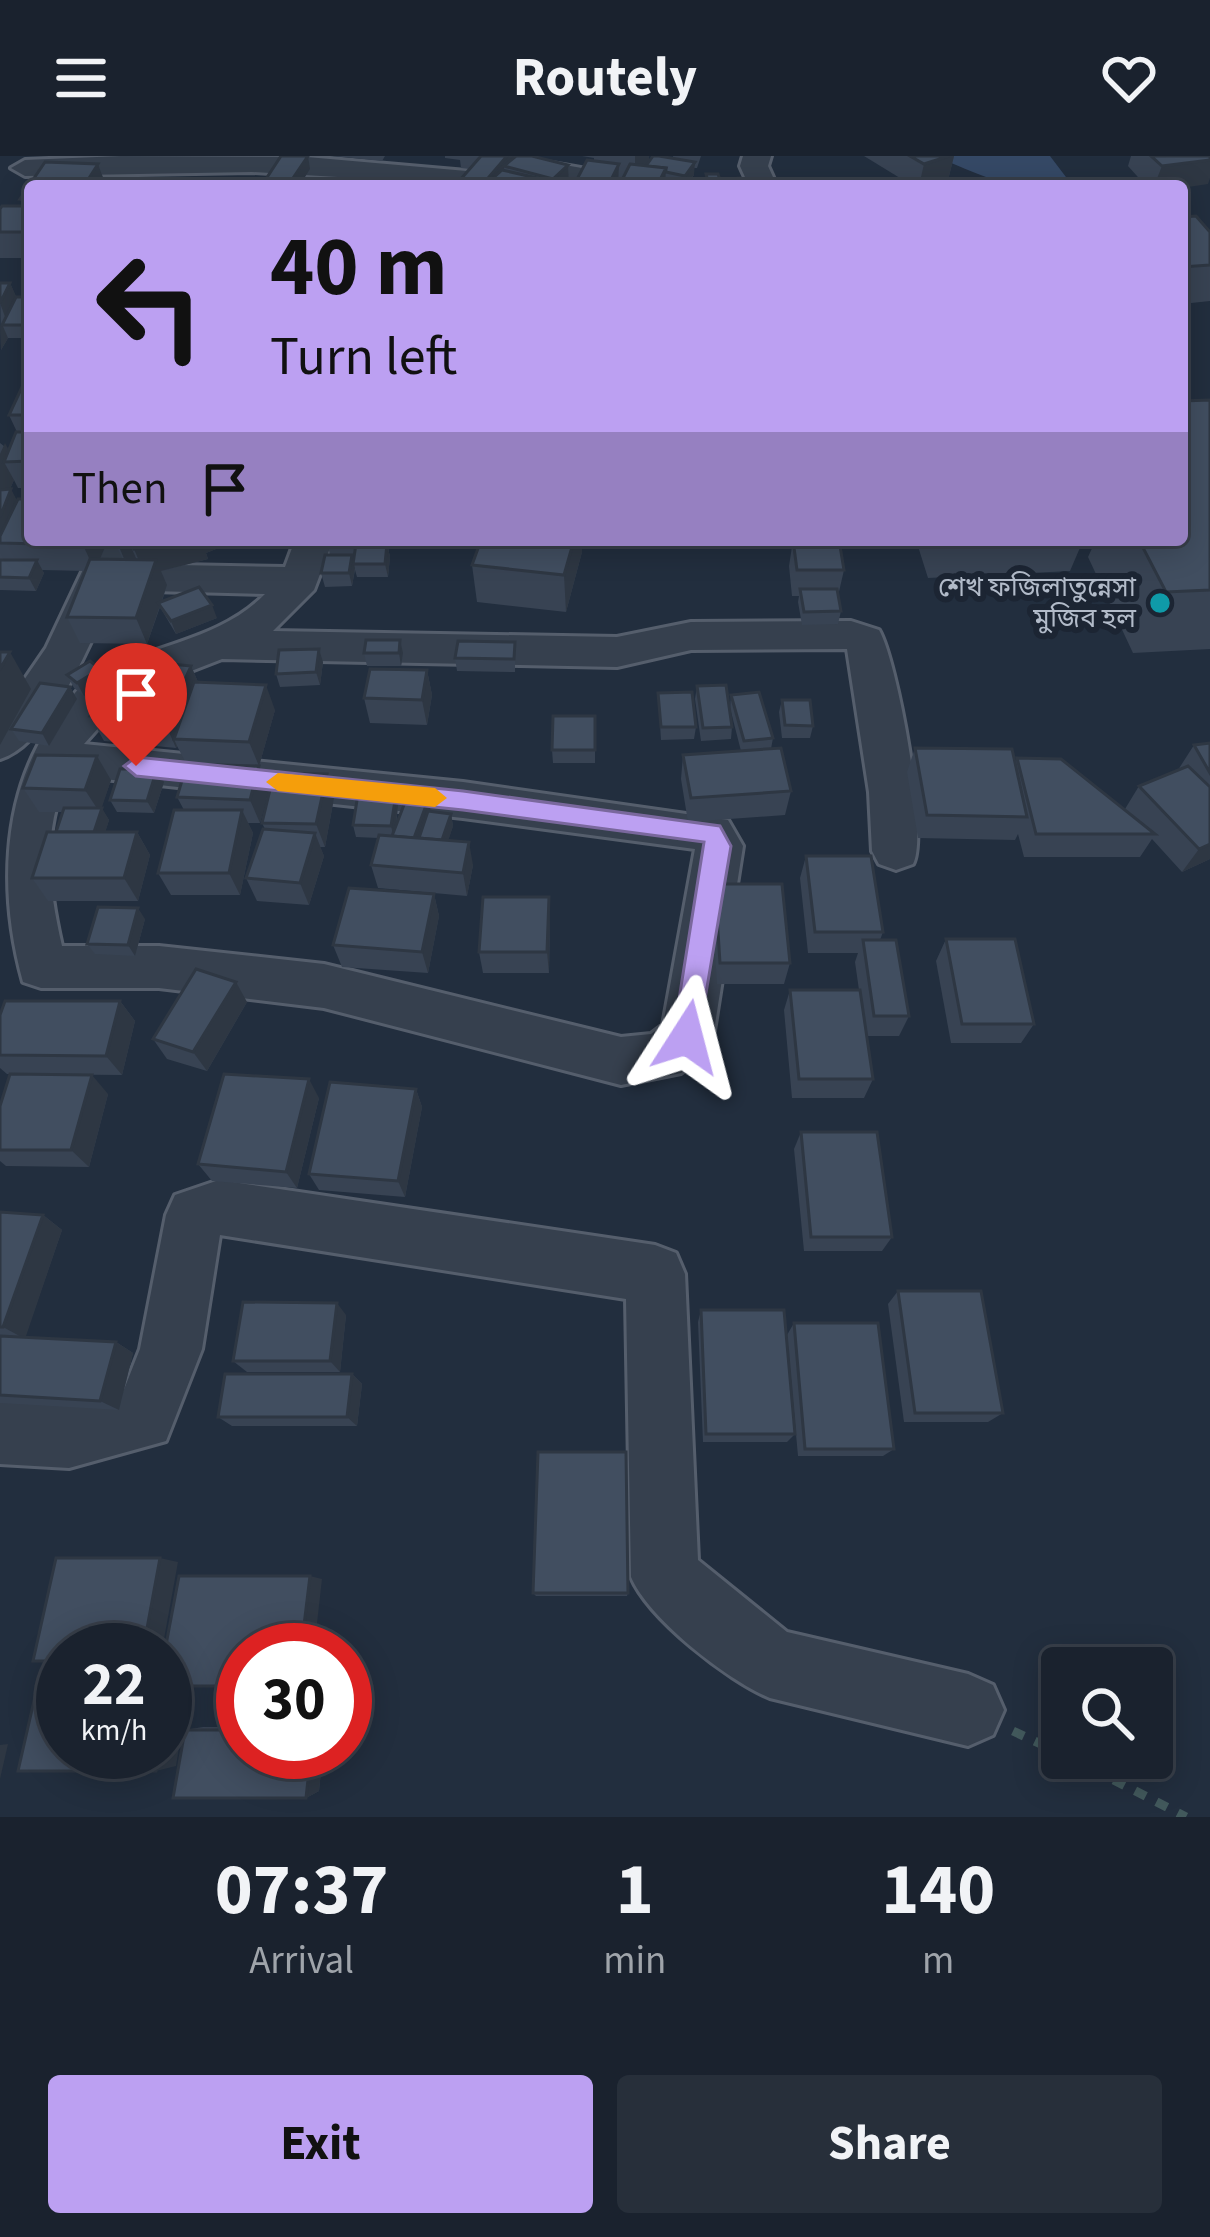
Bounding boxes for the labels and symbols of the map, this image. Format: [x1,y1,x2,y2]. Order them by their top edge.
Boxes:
place label: শেখ ফজিলাতুন্নেসা মুজিব হল [938,568,1137,638]
marker: শেখ ফজিলাতুন্নেসা মুজিব হল [1147,590,1173,616]
pin [85,643,187,766]
position arrow [624,974,750,1100]
speed limit sign: 30 [216,1623,372,1779]

